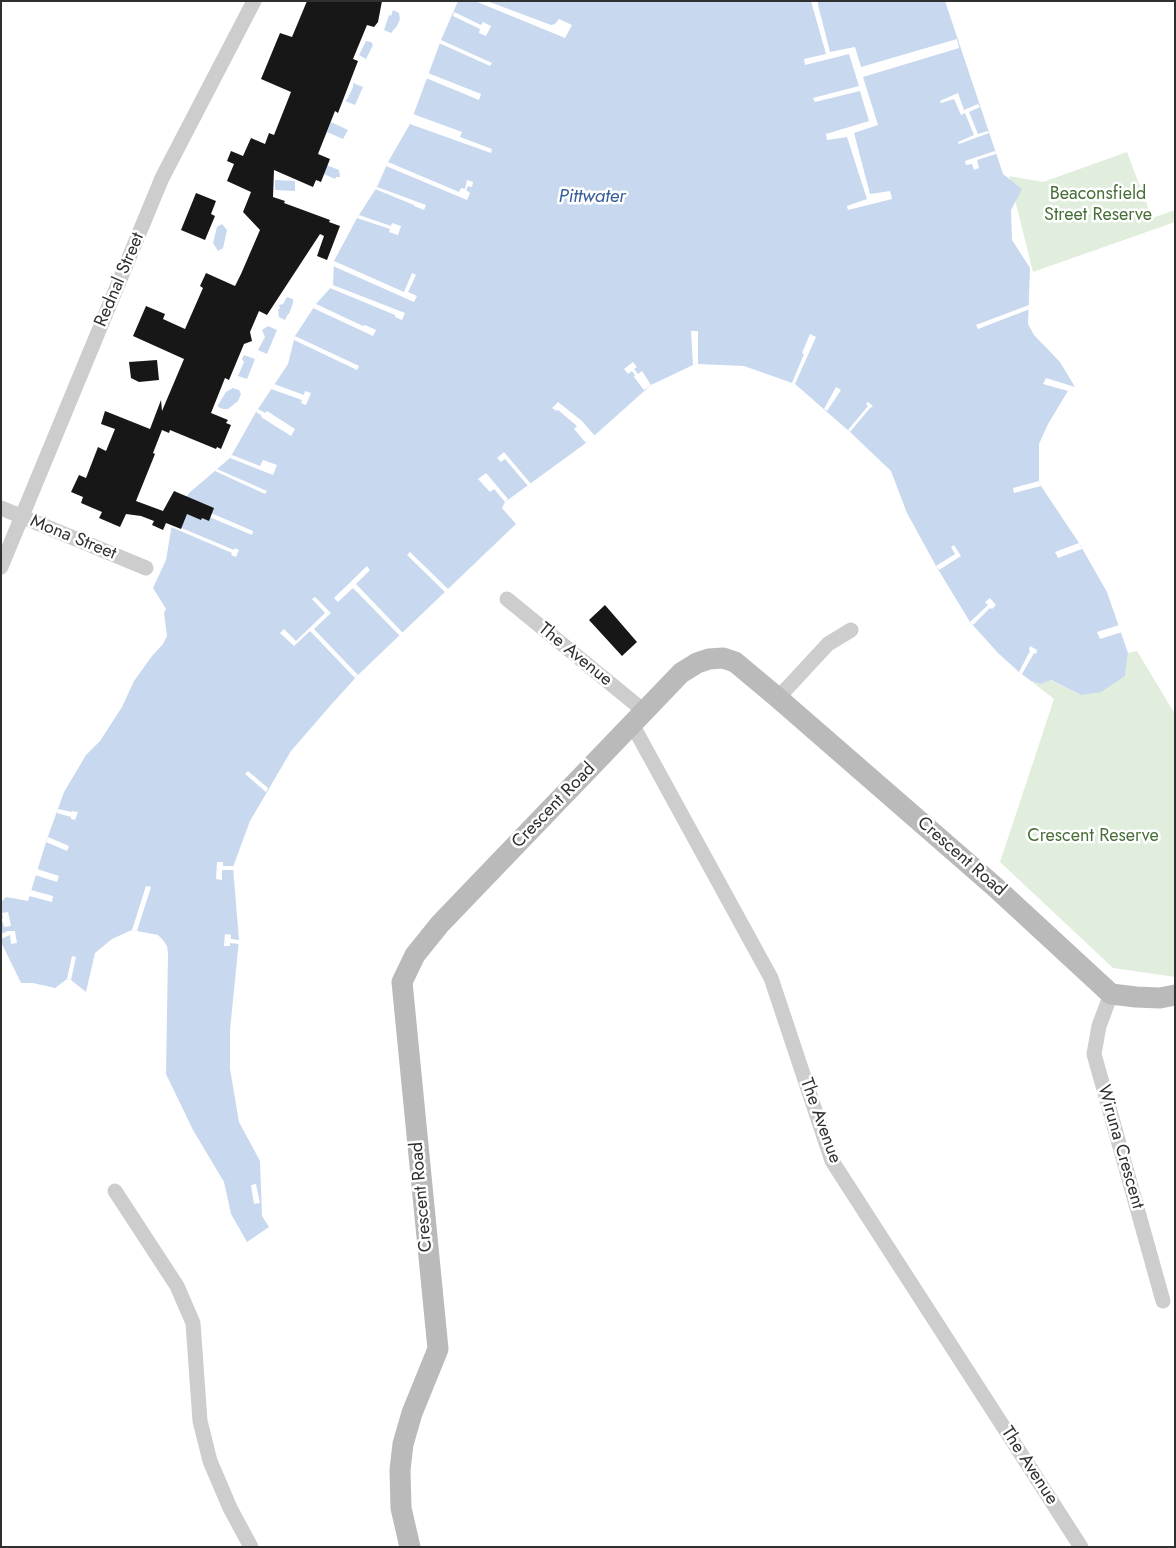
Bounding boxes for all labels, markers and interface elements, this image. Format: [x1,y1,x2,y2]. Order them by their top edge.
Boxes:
park label: Beaconsfield Street Reserve [1044,184,1152,226]
water label: Pittwater [558,186,626,208]
street label: Rednal Street [90,230,150,330]
street label: Mona Street [27,511,119,565]
street label: The Avenue [534,619,616,691]
street label: Crescent Road [508,759,600,853]
street label: Crescent Road [912,813,1010,901]
park label: Crescent Reserve [1027,826,1159,848]
street label: The Avenue [795,1076,845,1166]
street label: Wiruna Crescent [1092,1082,1148,1212]
street label: Crescent Road [406,1141,438,1253]
street label: The Avenue [996,1423,1062,1509]

